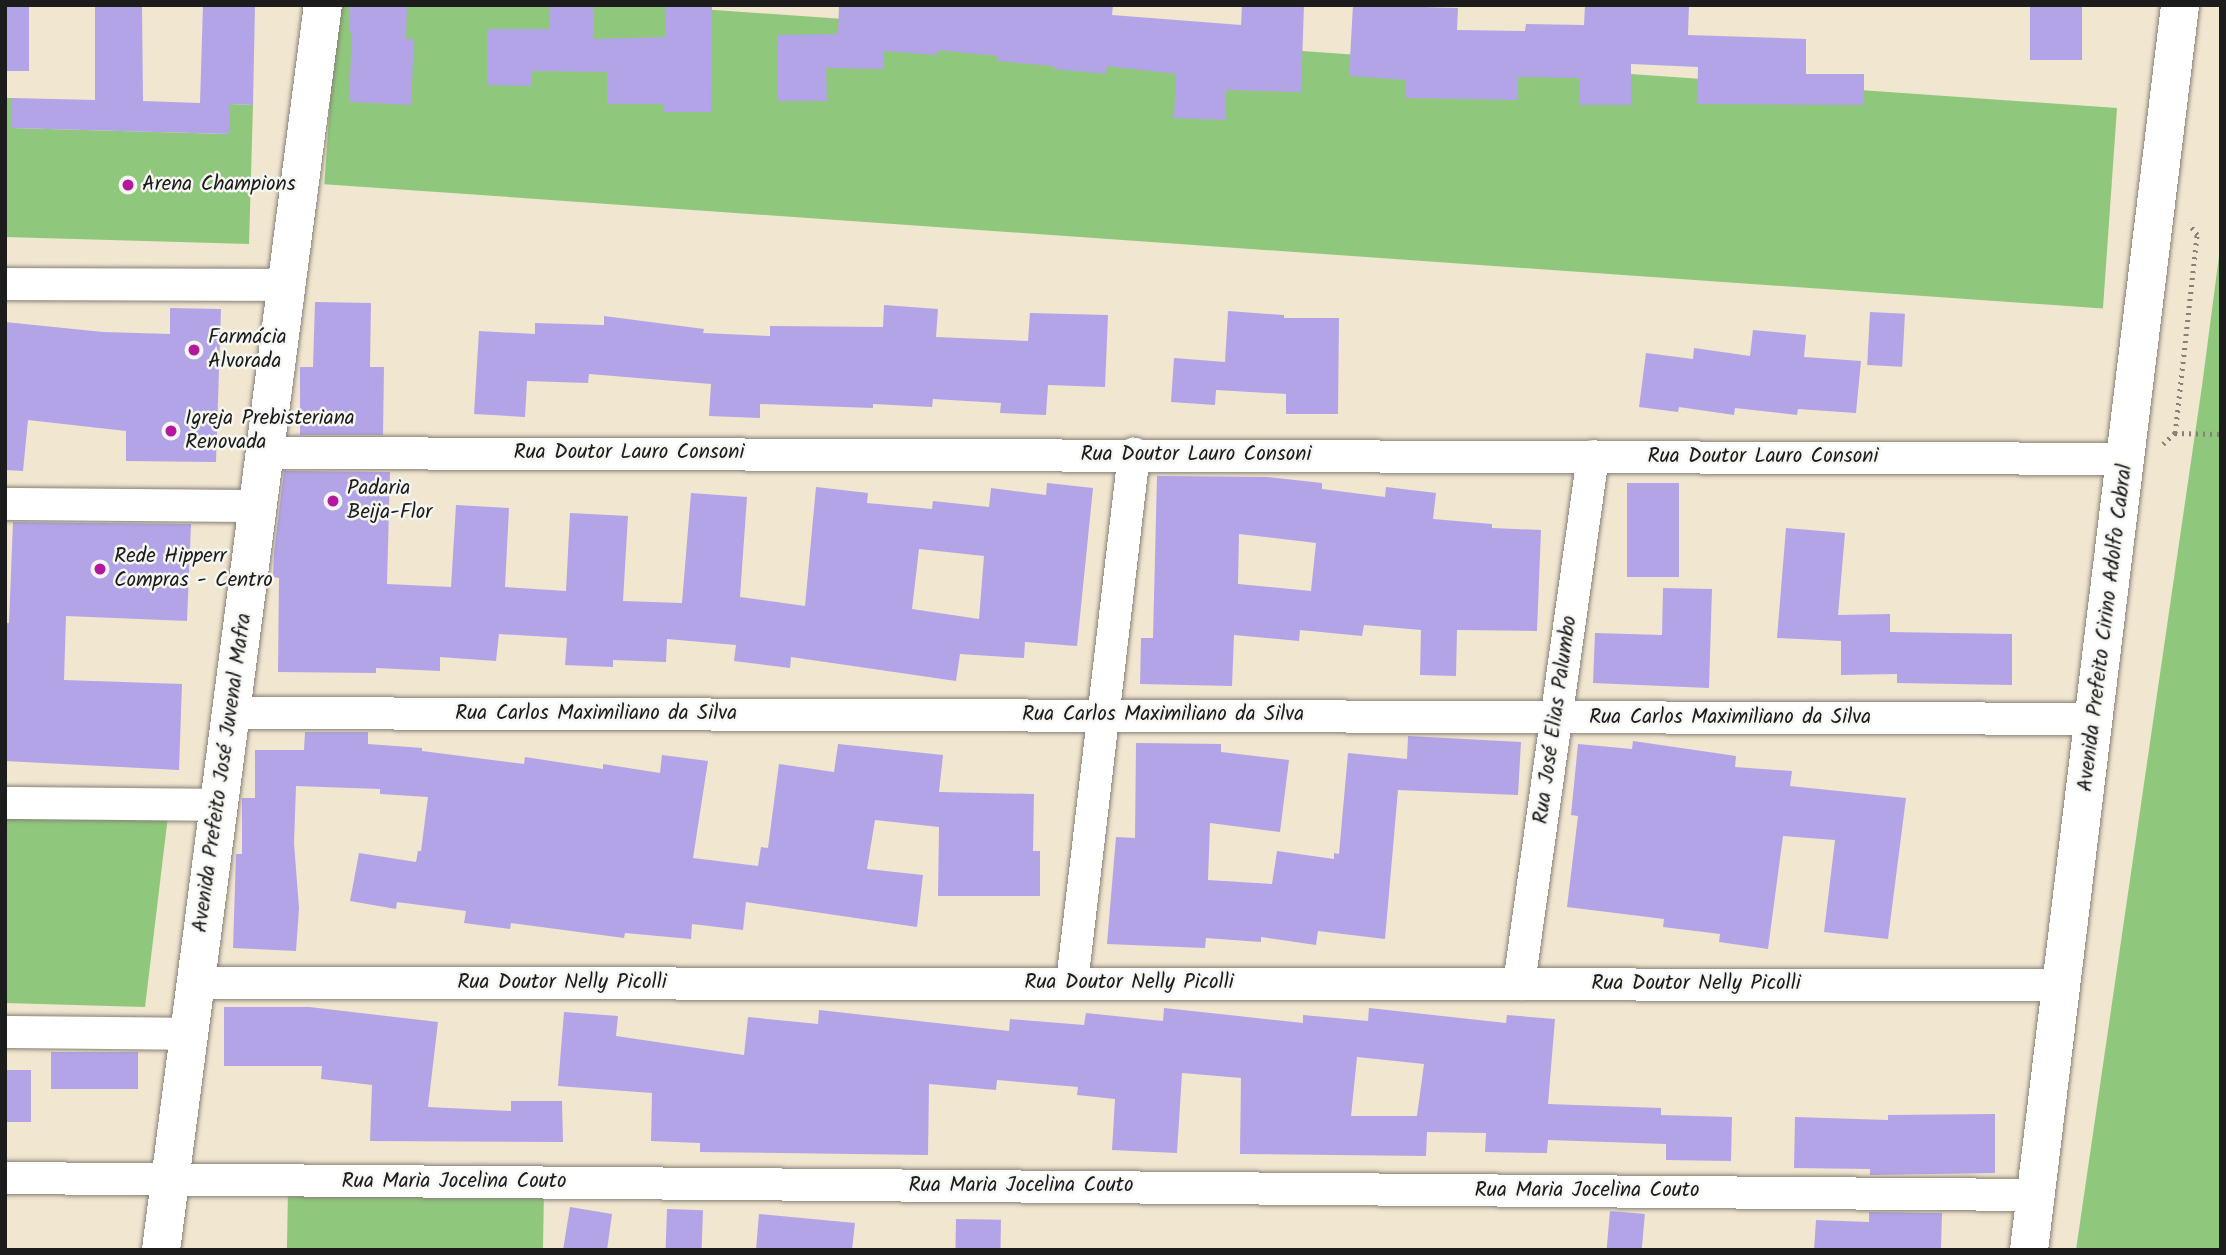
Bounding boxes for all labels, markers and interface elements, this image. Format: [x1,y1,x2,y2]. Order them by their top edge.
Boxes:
place label: Arena Champions [142,172,296,198]
marker: Arena Champions [120,177,136,193]
place label: Farmácia Alvorada [208,325,287,375]
marker: Farmácia Alvorada [186,342,202,358]
place label: Igreja Prebisteriana Renovada [185,406,355,456]
marker: Igreja Prebisteriana Renovada [163,423,179,439]
street label: Rua Doutor Lauro Consoni [513,440,745,466]
street label: Rua Doutor Lauro Consoni [1080,442,1312,468]
street label: Rua Doutor Lauro Consoni [1647,444,1879,470]
street label: Avenida Prefeito Cirino Adolfo Cabral [2073,463,2139,793]
place label: Padaria Beija-Flor [347,476,432,526]
marker: Padaria Beija-Flor [325,493,341,509]
place label: Rede Hipperr Compras - Centro [114,544,273,594]
marker: Rede Hipperr Compras - Centro [92,561,108,577]
street label: Avenida Prefeito José Juvenal Mafra [188,612,258,934]
street label: Rua José Elias Palumbo [1529,614,1583,826]
street label: Rua Carlos Maximiliano da Silva [455,701,737,727]
street label: Rua Carlos Maximiliano da Silva [1022,702,1304,728]
street label: Rua Carlos Maximiliano da Silva [1589,705,1871,731]
street label: Rua Doutor Nelly Picolli [457,970,667,996]
street label: Rua Doutor Nelly Picolli [1024,970,1234,996]
street label: Rua Doutor Nelly Picolli [1591,971,1801,997]
street label: Rua Maria Jocelina Couto [342,1169,566,1195]
street label: Rua Maria Jocelina Couto [909,1173,1133,1199]
street label: Rua Maria Jocelina Couto [1475,1178,1699,1204]

